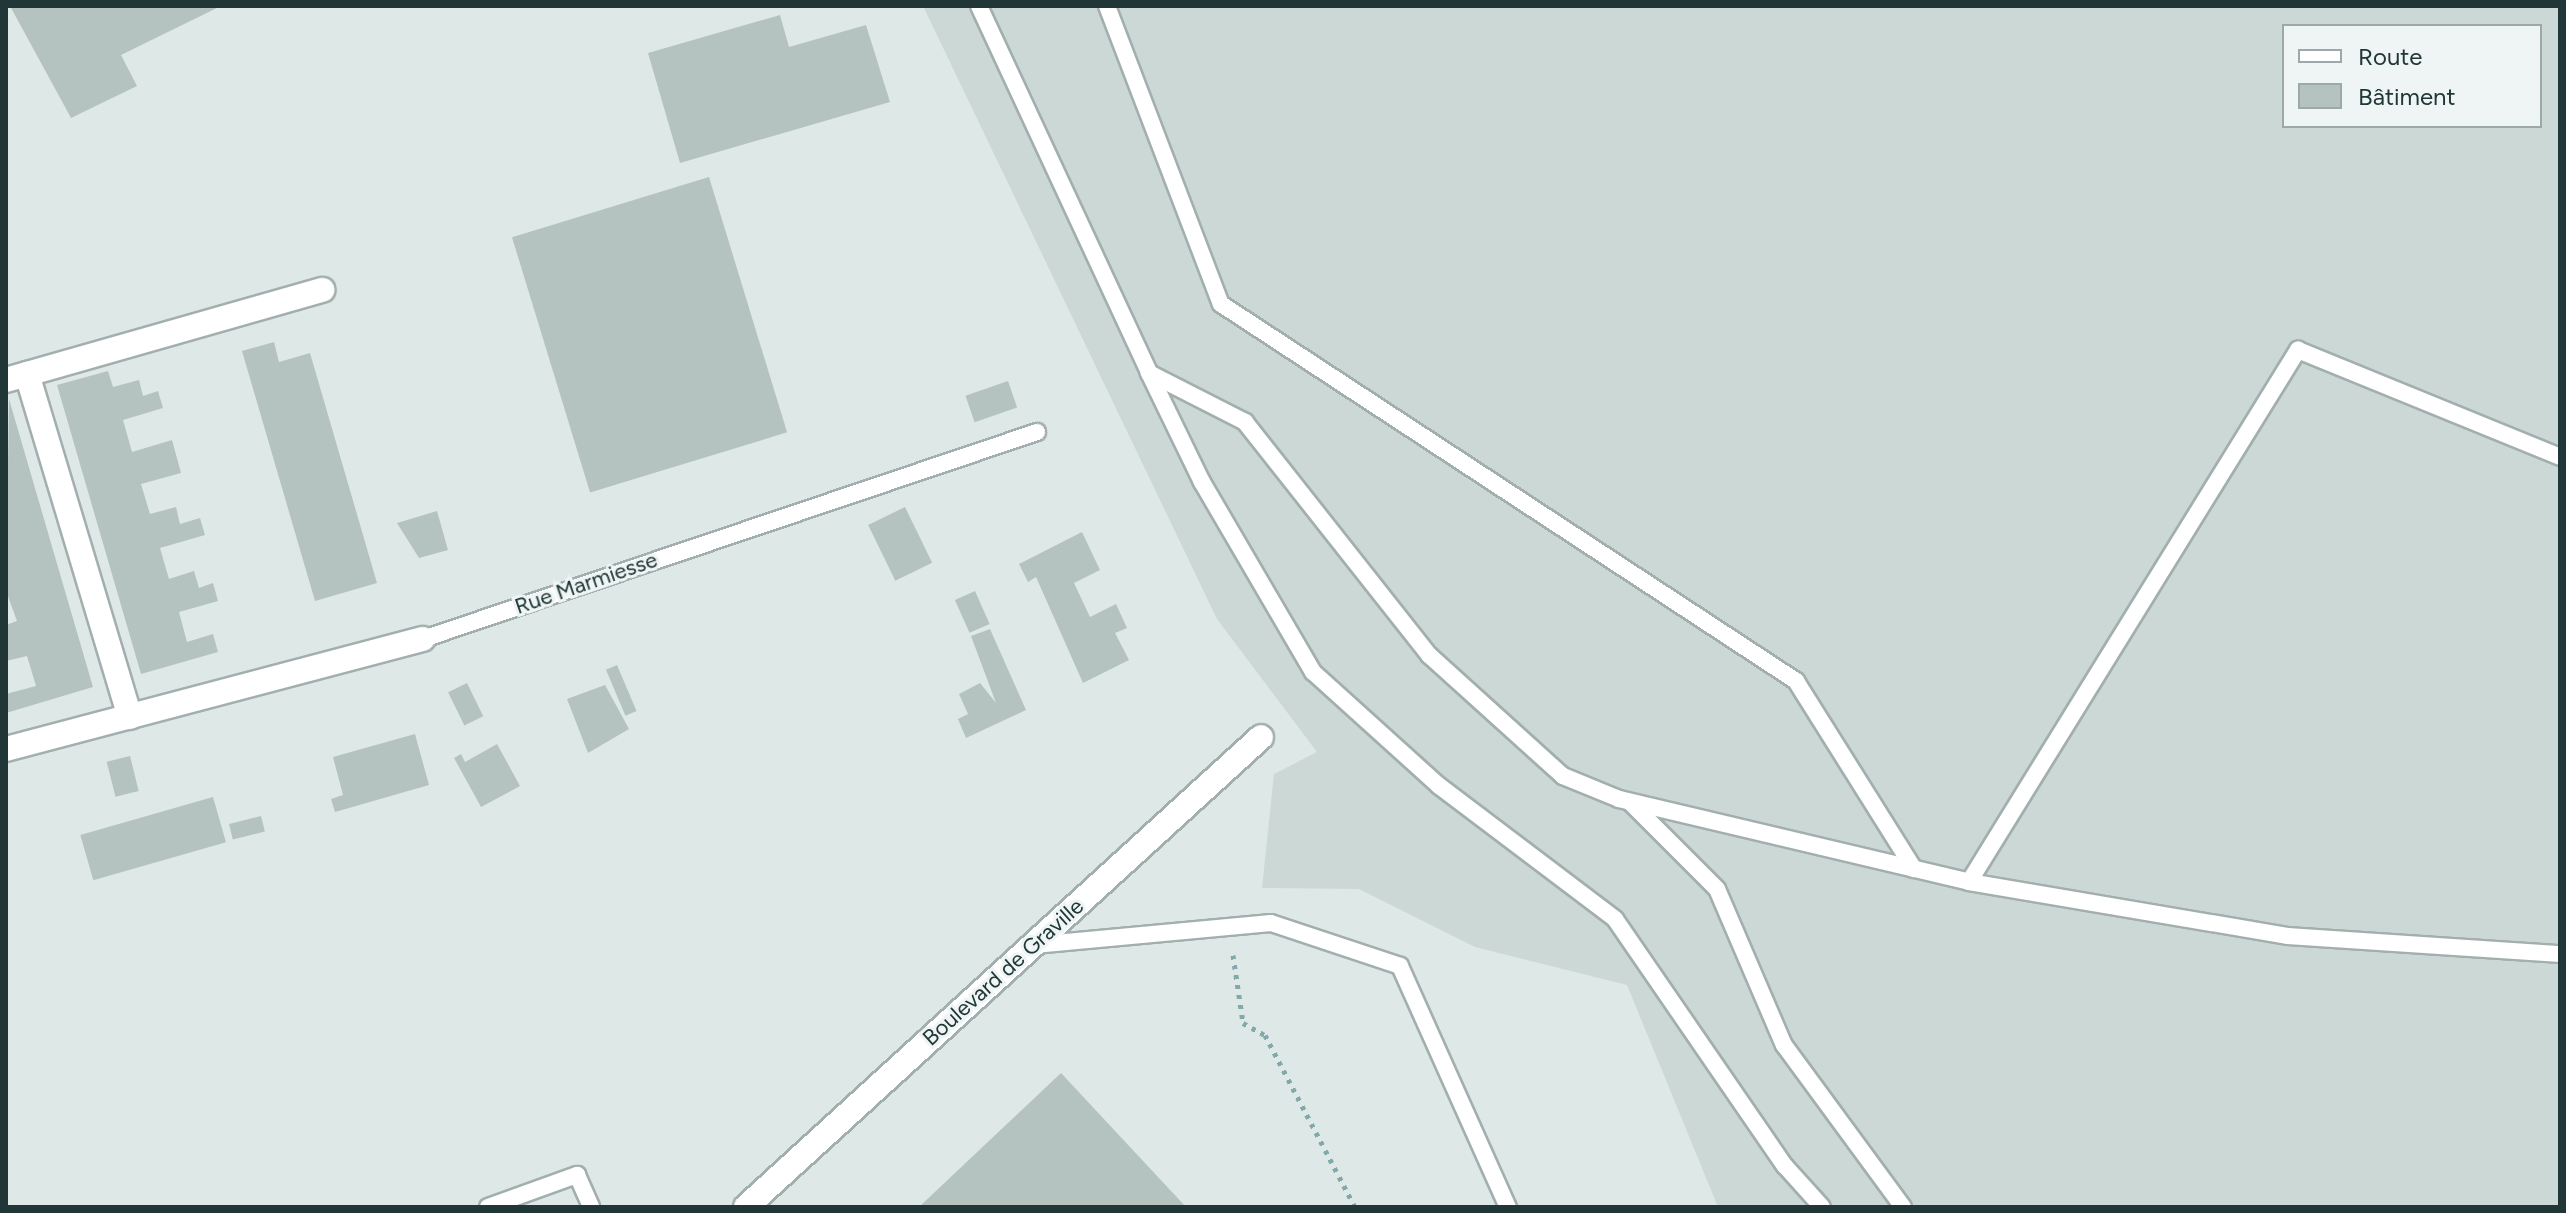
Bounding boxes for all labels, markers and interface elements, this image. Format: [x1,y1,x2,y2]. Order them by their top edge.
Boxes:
legend [2282,24,2542,128]
text: Route [2358,42,2422,71]
text: Bâtiment [2358,82,2456,111]
street label: Rue Marmiesse [511,546,661,620]
street label: Boulevard de Graville [917,893,1089,1051]

